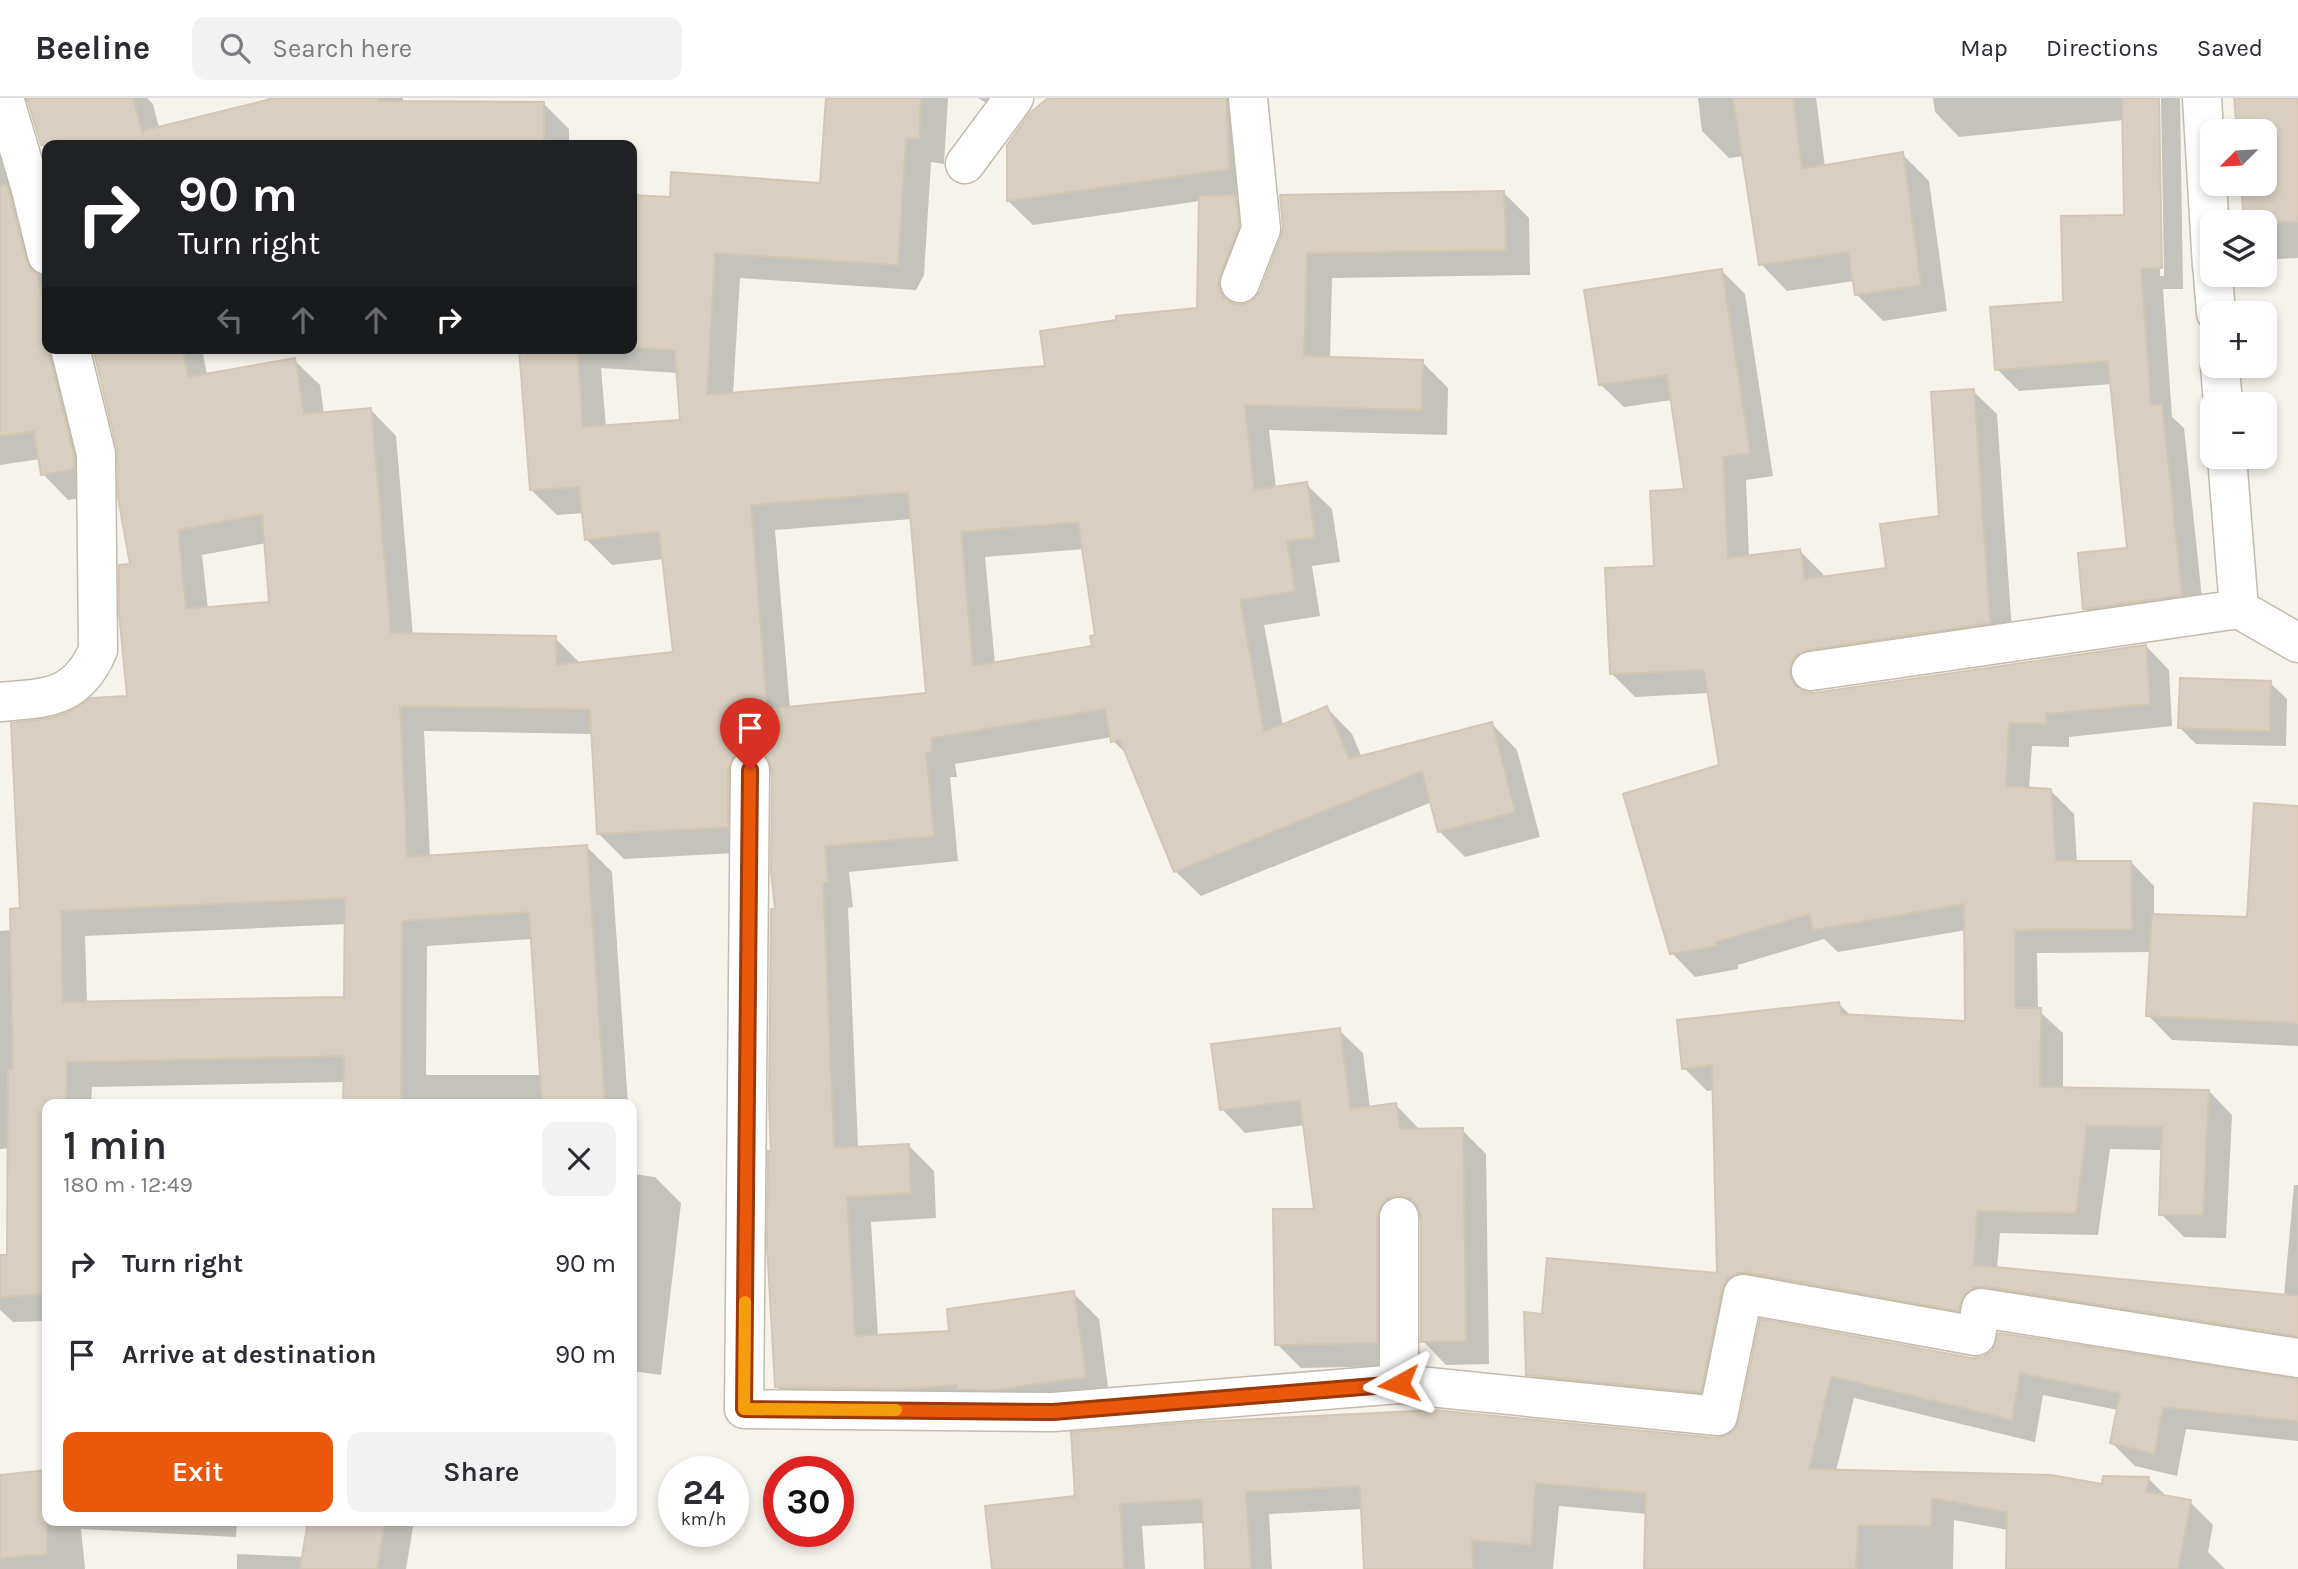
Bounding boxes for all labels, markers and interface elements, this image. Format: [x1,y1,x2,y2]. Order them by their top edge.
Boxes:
search box [192,17,682,80]
text: Beeline [35,29,150,67]
icon: search [216,29,254,67]
text: Search here [272,33,412,64]
text: Map [1960,34,2008,62]
text: Directions [2046,34,2159,62]
text: Saved [2197,34,2263,62]
north arrow [2200,119,2277,196]
map controls [2200,119,2277,469]
text: 90 m [178,166,298,223]
icon: right [63,168,154,259]
button: layers [2200,210,2277,287]
text: Turn right [178,225,320,262]
icon: left [211,301,249,339]
icon: ahead [284,301,322,339]
icon: ahead [357,301,395,339]
icon: right [430,301,468,339]
button: + [2200,301,2277,378]
button: − [2200,392,2277,469]
pin [720,698,780,770]
icon: arrive [731,709,769,747]
text: 1 min [63,1120,167,1170]
button: close [542,1122,616,1196]
text: 180 m · 12:49 [63,1171,193,1198]
icon: right [63,1245,101,1283]
text: Turn right [122,1248,243,1279]
text: 90 m [555,1248,616,1279]
icon: arrive [63,1336,101,1374]
text: Arrive at destination [122,1339,376,1370]
text: 90 m [555,1339,616,1370]
position arrow [1362,1347,1436,1421]
button: Exit [63,1432,333,1512]
button: Share [347,1432,616,1512]
speed limit sign: 30 [763,1456,854,1547]
text: 24 [683,1472,725,1513]
text: km/h [681,1508,726,1530]

